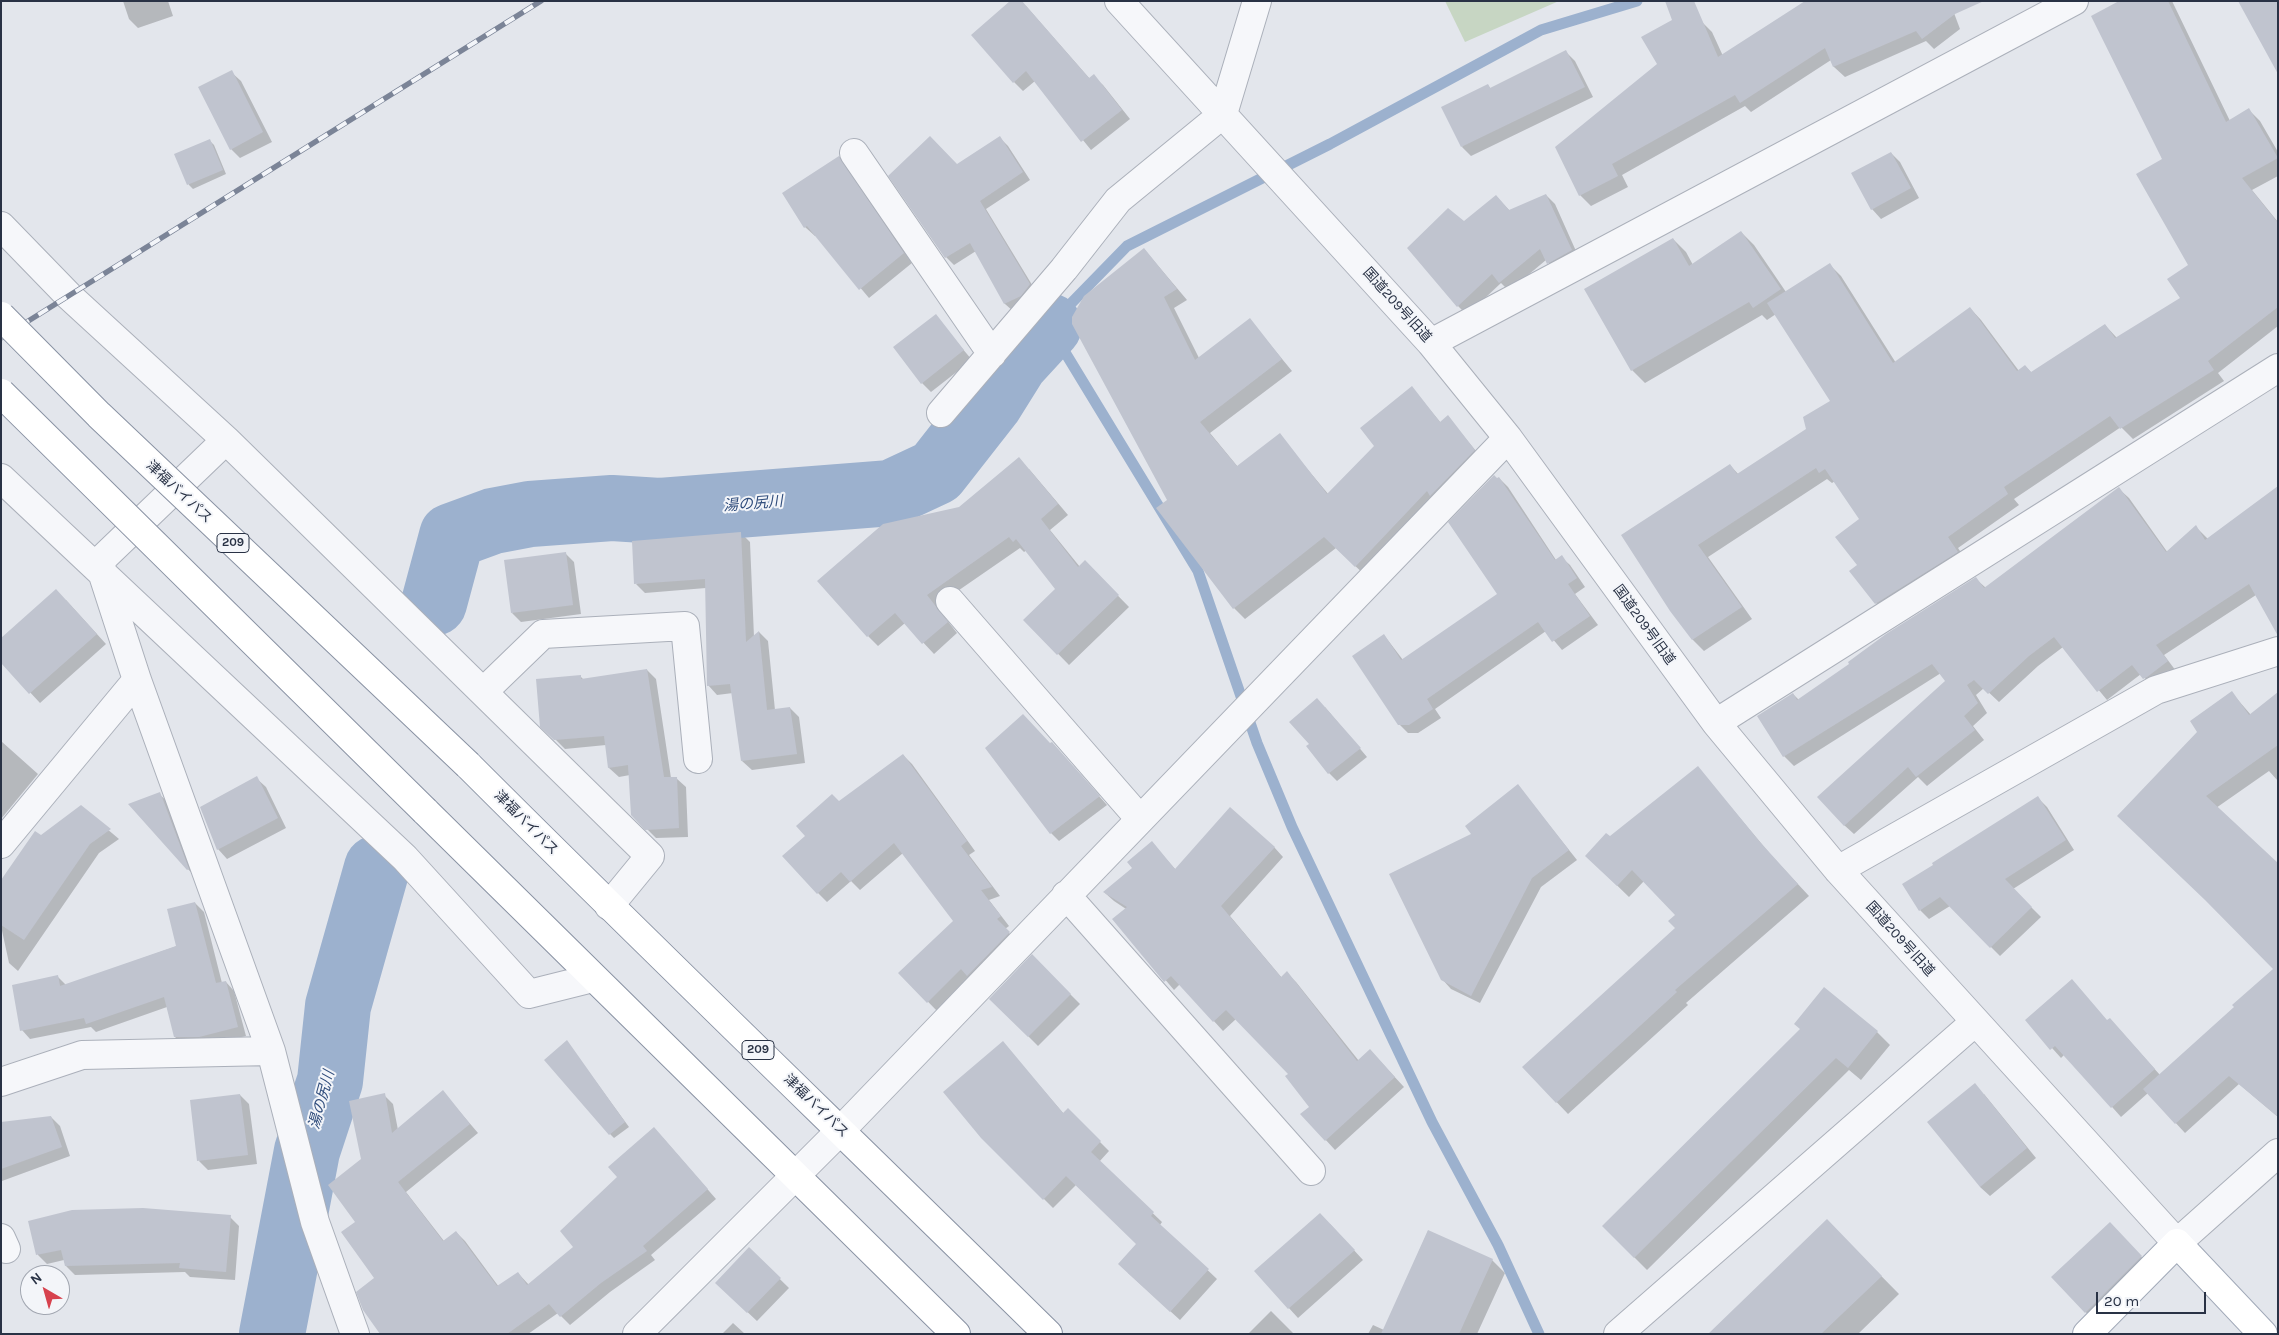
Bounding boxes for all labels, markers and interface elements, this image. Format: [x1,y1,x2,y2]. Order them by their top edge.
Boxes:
street label: 国道209号旧道 [1359,264,1435,346]
street label: 津福バイパス [143,457,215,527]
water label: 湯の尻川 [722,492,784,516]
road number: 209 [217,534,249,552]
street label: 国道209号旧道 [1609,582,1679,668]
street label: 津福バイパス [490,787,562,859]
street label: 国道209号旧道 [1862,898,1938,980]
road number: 209 [742,1040,774,1060]
water label: 湯の尻川 [306,1069,338,1131]
street label: 津福バイパス [780,1071,852,1141]
north arrow [20,1265,70,1315]
text: N [27,1269,45,1288]
scale bar [2099,1282,2209,1314]
text: 20 m [2104,1292,2139,1310]

